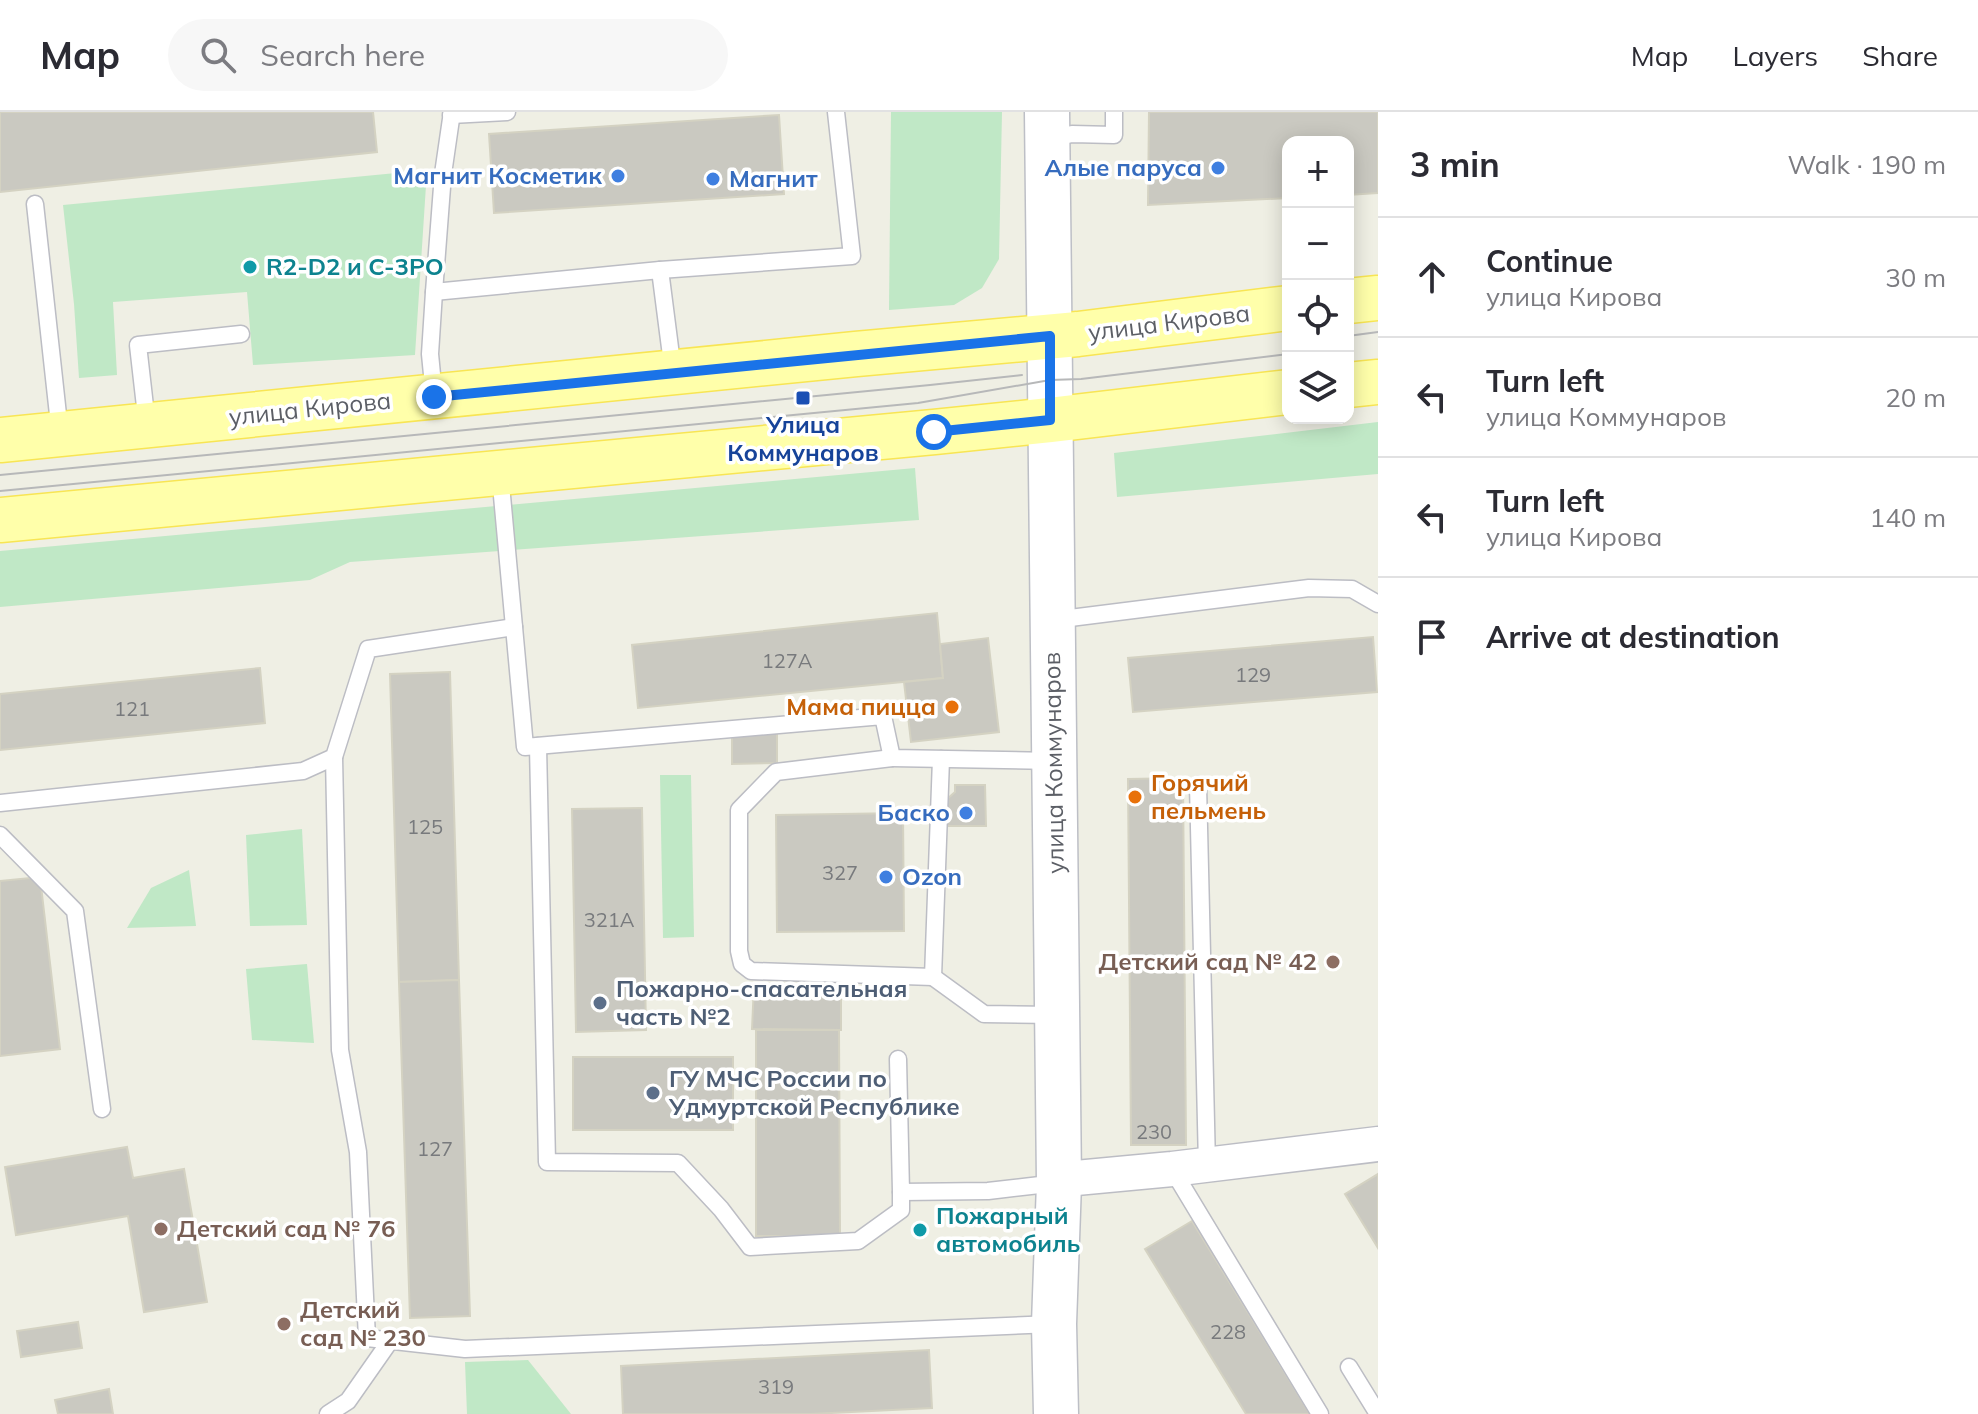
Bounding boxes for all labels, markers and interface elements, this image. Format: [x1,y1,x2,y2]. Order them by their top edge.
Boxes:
search box [168,19,728,91]
text: Map [40,31,120,79]
icon: search [196,33,240,77]
text: Search here [260,36,425,74]
text: Map [1631,38,1688,73]
text: Layers [1732,38,1818,73]
text: Share [1862,38,1938,73]
map controls [1282,136,1354,424]
button: + [1282,136,1354,208]
text: 3 min [1410,143,1500,186]
text: Walk · 190 m [1787,148,1946,181]
place label: Алые паруса [1045,152,1202,182]
marker: Алые паруса [1209,159,1227,177]
place label: Магнит Косметик [393,160,602,190]
place label: Магнит [729,163,818,193]
marker: Магнит Косметик [609,167,627,185]
marker: Магнит [704,170,722,188]
button: − [1282,208,1354,280]
text: Continue [1486,242,1613,280]
place label: R2-D2 и C-3PO [266,251,444,281]
icon: ahead [1410,255,1454,299]
marker: R2-D2 и C-3PO [241,258,259,276]
text: 30 m [1885,261,1946,294]
button: locate [1282,280,1354,352]
text: улица Кирова [1486,280,1662,313]
street label: улица Кирова [1086,297,1252,347]
button: layers [1282,352,1354,424]
text: Turn left [1486,362,1604,400]
icon: left [1410,375,1454,419]
route end [416,379,452,415]
text: 20 m [1885,381,1946,414]
street label: улица Кирова [227,385,392,431]
marker: Улица Коммунаров [794,389,812,407]
text: улица Коммунаров [1486,400,1727,433]
place label: Улица Коммунаров [727,409,879,467]
route start [916,414,952,450]
text: Turn left [1486,482,1604,520]
icon: left [1410,495,1454,539]
text: 140 m [1870,501,1946,534]
text: улица Кирова [1486,520,1662,553]
icon: arrive [1410,615,1454,659]
text: Arrive at destination [1486,618,1780,656]
house number: 127А [762,648,813,673]
street label: улица Коммунаров [1036,652,1070,874]
house number: 129 [1235,662,1271,687]
place label: Мама пицца [786,691,936,721]
house number: 121 [114,696,150,721]
marker: Мама пицца [943,698,961,716]
place label: Горячий пельмень [1151,767,1266,825]
marker: Горячий пельмень [1126,788,1144,806]
place label: Баско [878,797,950,827]
marker: Баско [957,804,975,822]
house number: 125 [407,814,443,839]
house number: 327 [822,860,858,885]
place label: Ozon [902,861,962,891]
marker: Ozon [877,868,895,886]
house number: 321А [584,907,635,932]
place label: Детский сад № 42 [1099,946,1317,976]
marker: Детский сад № 42 [1324,953,1342,971]
place label: Пожарно-спасательная часть №2 [616,973,907,1031]
marker: Пожарно-спасательная часть №2 [591,994,609,1012]
place label: ГУ МЧС России по Удмуртской Республике [668,1063,960,1121]
marker: ГУ МЧС России по Удмуртской Республике [644,1084,662,1102]
house number: 230 [1136,1119,1172,1144]
house number: 127 [417,1136,453,1161]
place label: Пожарный автомобиль [936,1200,1080,1258]
place label: Детский сад № 76 [177,1213,396,1243]
marker: Детский сад № 76 [152,1220,170,1238]
marker: Пожарный автомобиль [911,1221,929,1239]
place label: Детский сад № 230 [300,1294,426,1352]
marker: Детский сад № 230 [275,1315,293,1333]
house number: 228 [1210,1319,1246,1344]
house number: 319 [758,1374,794,1399]

